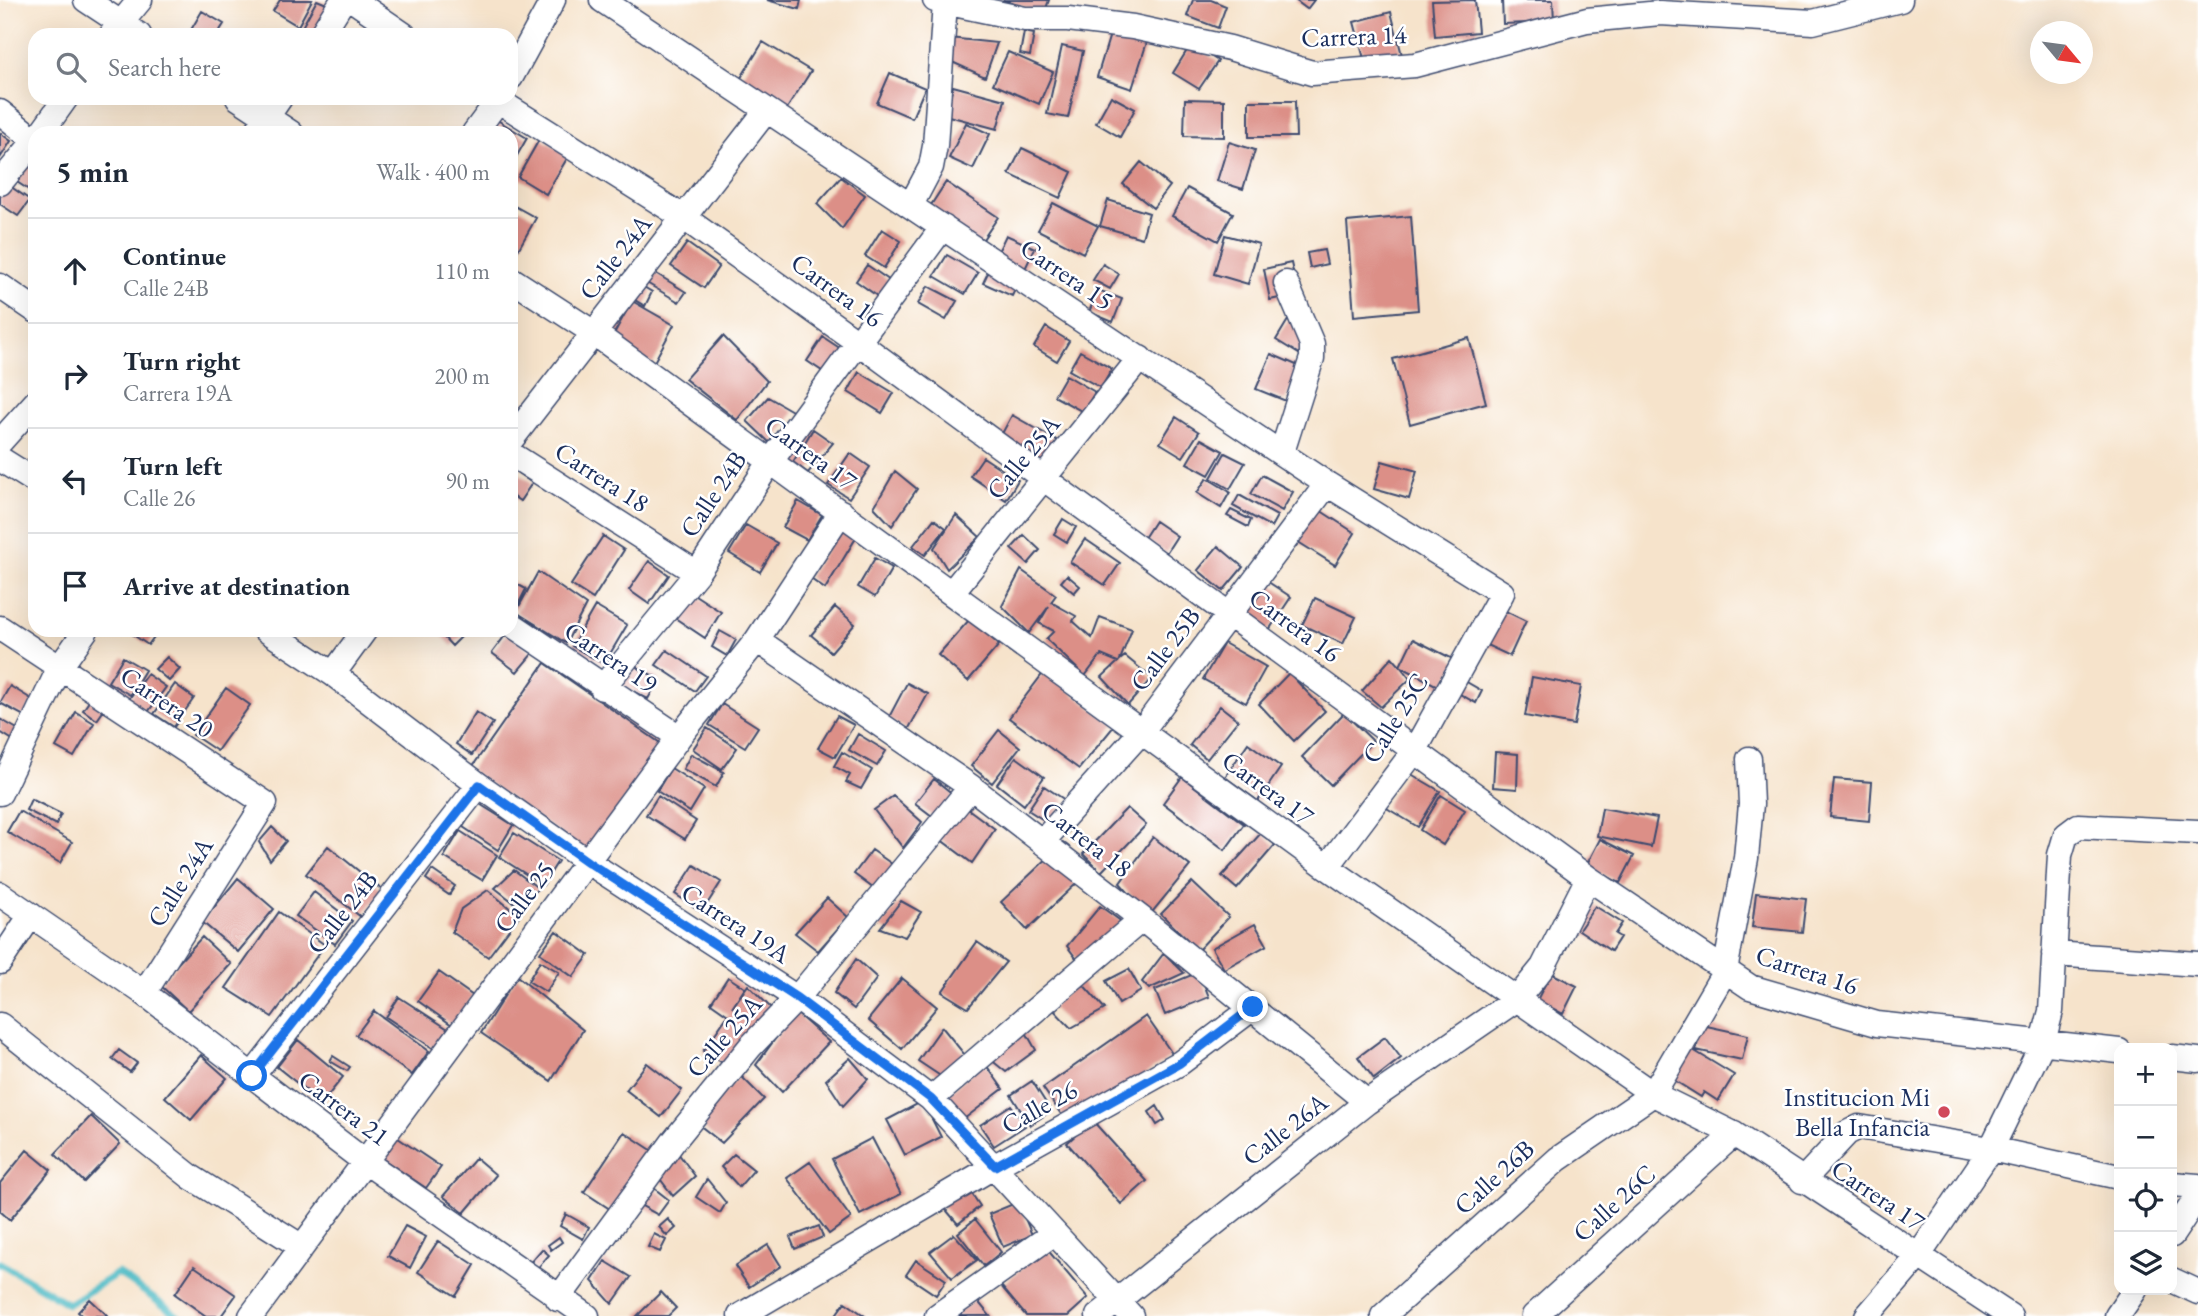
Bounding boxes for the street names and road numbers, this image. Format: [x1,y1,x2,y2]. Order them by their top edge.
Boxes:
street label: Carrera 14 [1301,17,1408,55]
street label: Calle 24A [571,206,660,307]
street label: Carrera 15 [1014,230,1120,318]
street label: Carrera 16 [784,245,890,335]
street label: Calle 25A [978,407,1068,506]
street label: Carrera 17 [758,408,864,498]
street label: Carrera 18 [548,434,656,520]
street label: Calle 24B [672,444,754,544]
street label: Carrera 16 [1242,580,1348,670]
street label: Calle 25B [1122,600,1208,698]
street label: Carrera 19 [558,613,665,701]
street label: Carrera 20 [114,658,220,746]
street label: Calle 25C [1354,667,1436,769]
street label: Carrera 17 [1215,743,1321,833]
street label: Carrera 18 [1035,793,1139,885]
street label: Calle 24A [139,830,221,933]
street label: Calle 25 [486,854,562,940]
street label: Calle 24B [299,863,385,961]
street label: Carrera 19A [675,875,798,971]
street label: Carrera 16 [1752,938,1862,1002]
street label: Calle 25A [678,987,770,1085]
street label: Carrera 21 [292,1063,396,1153]
street label: Calle 26 [995,1072,1083,1142]
street label: Calle 26A [1235,1084,1336,1173]
street label: Calle 26B [1447,1132,1541,1222]
street label: Carrera 17 [1825,1151,1932,1239]
street label: Calle 26C [1565,1157,1663,1249]

